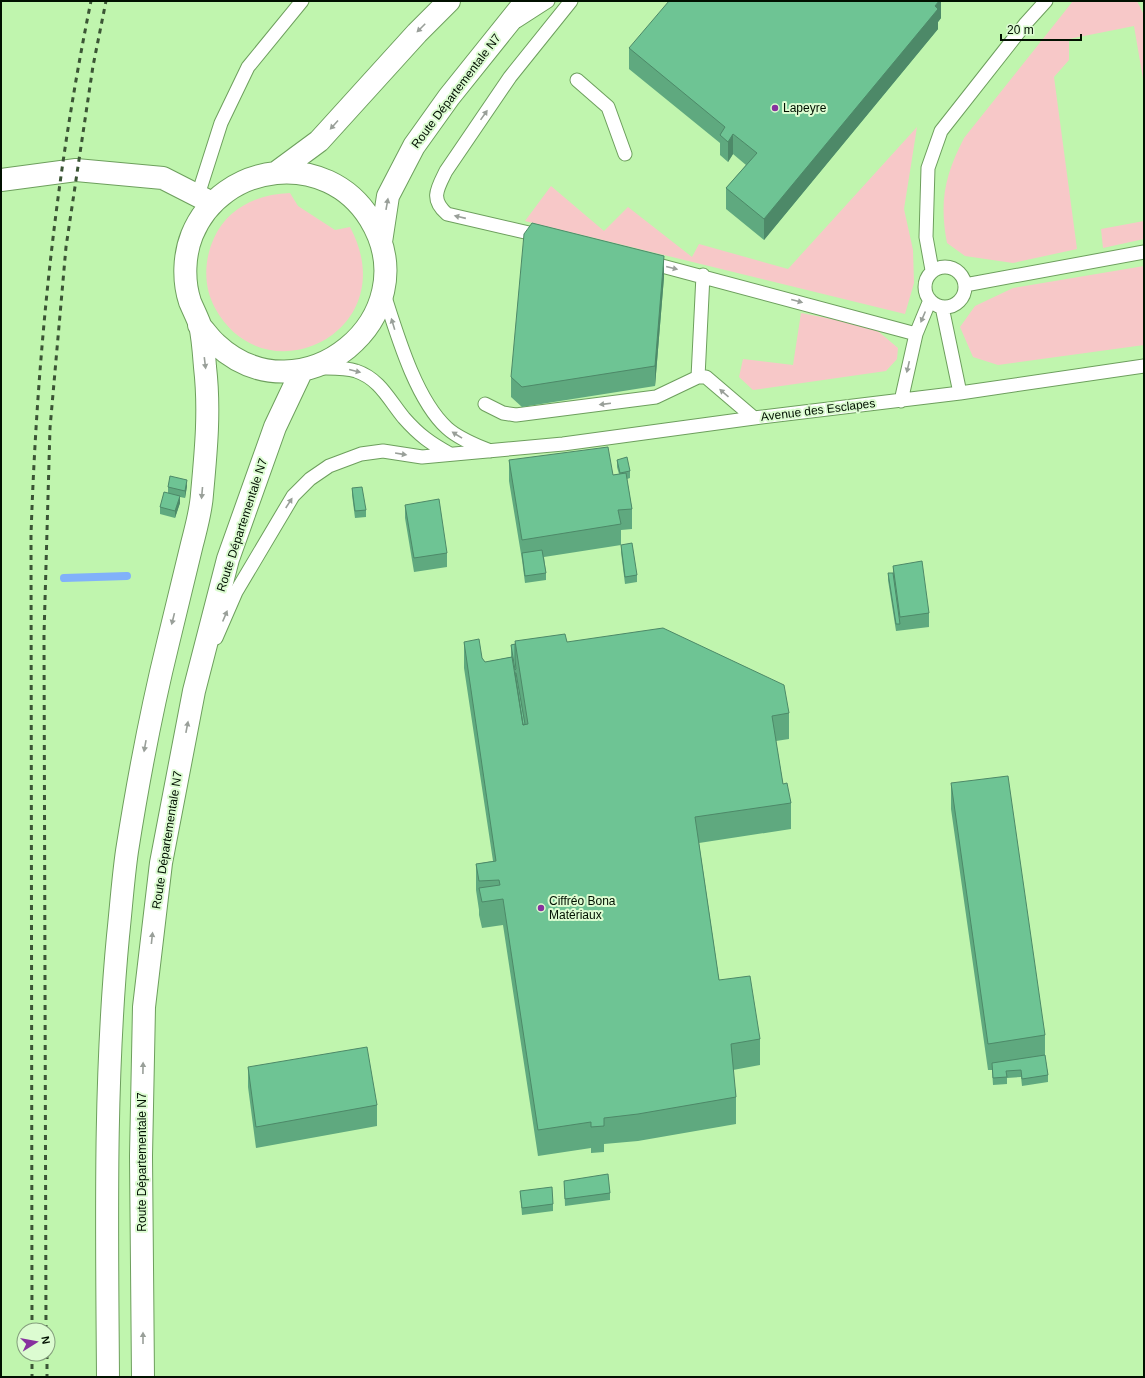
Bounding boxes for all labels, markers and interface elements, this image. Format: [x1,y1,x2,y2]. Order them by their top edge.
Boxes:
scale bar [1001,16,1081,42]
text: 20 m [1007,23,1034,37]
one-way arrow [416,24,426,33]
street label: Route Départementale N7 [408,31,504,151]
place label: Lapeyre [783,101,827,115]
marker: Lapeyre [770,103,780,113]
one-way arrow [480,110,488,120]
one-way arrow [329,120,338,130]
one-way arrow [384,198,390,210]
one-way arrow [453,213,466,219]
one-way arrow [665,265,678,271]
one-way arrow [791,298,803,304]
one-way arrow [919,311,926,323]
one-way arrow [390,318,396,330]
one-way arrow [201,357,208,369]
one-way arrow [905,361,911,373]
one-way arrow [349,368,361,374]
one-way arrow [719,388,729,397]
street label: Avenue des Esclapes [760,396,876,424]
one-way arrow [599,401,611,407]
one-way arrow [452,431,462,439]
one-way arrow [395,451,407,457]
street label: Route Départementale N7 [214,456,270,593]
one-way arrow [199,487,206,499]
one-way arrow [285,498,293,508]
one-way arrow [223,610,229,622]
one-way arrow [170,613,176,626]
one-way arrow [184,721,190,734]
one-way arrow [142,740,148,752]
street label: Route Départementale N7 [149,770,185,910]
place label: Ciffréo Bona Matériaux [549,894,616,922]
marker: Ciffréo Bona Matériaux [536,903,546,913]
one-way arrow [149,932,155,945]
one-way arrow [140,1061,146,1074]
street label: Route Départementale N7 [135,1092,149,1232]
north arrow [16,1322,56,1362]
one-way arrow [140,1331,146,1344]
text: N [39,1335,52,1345]

